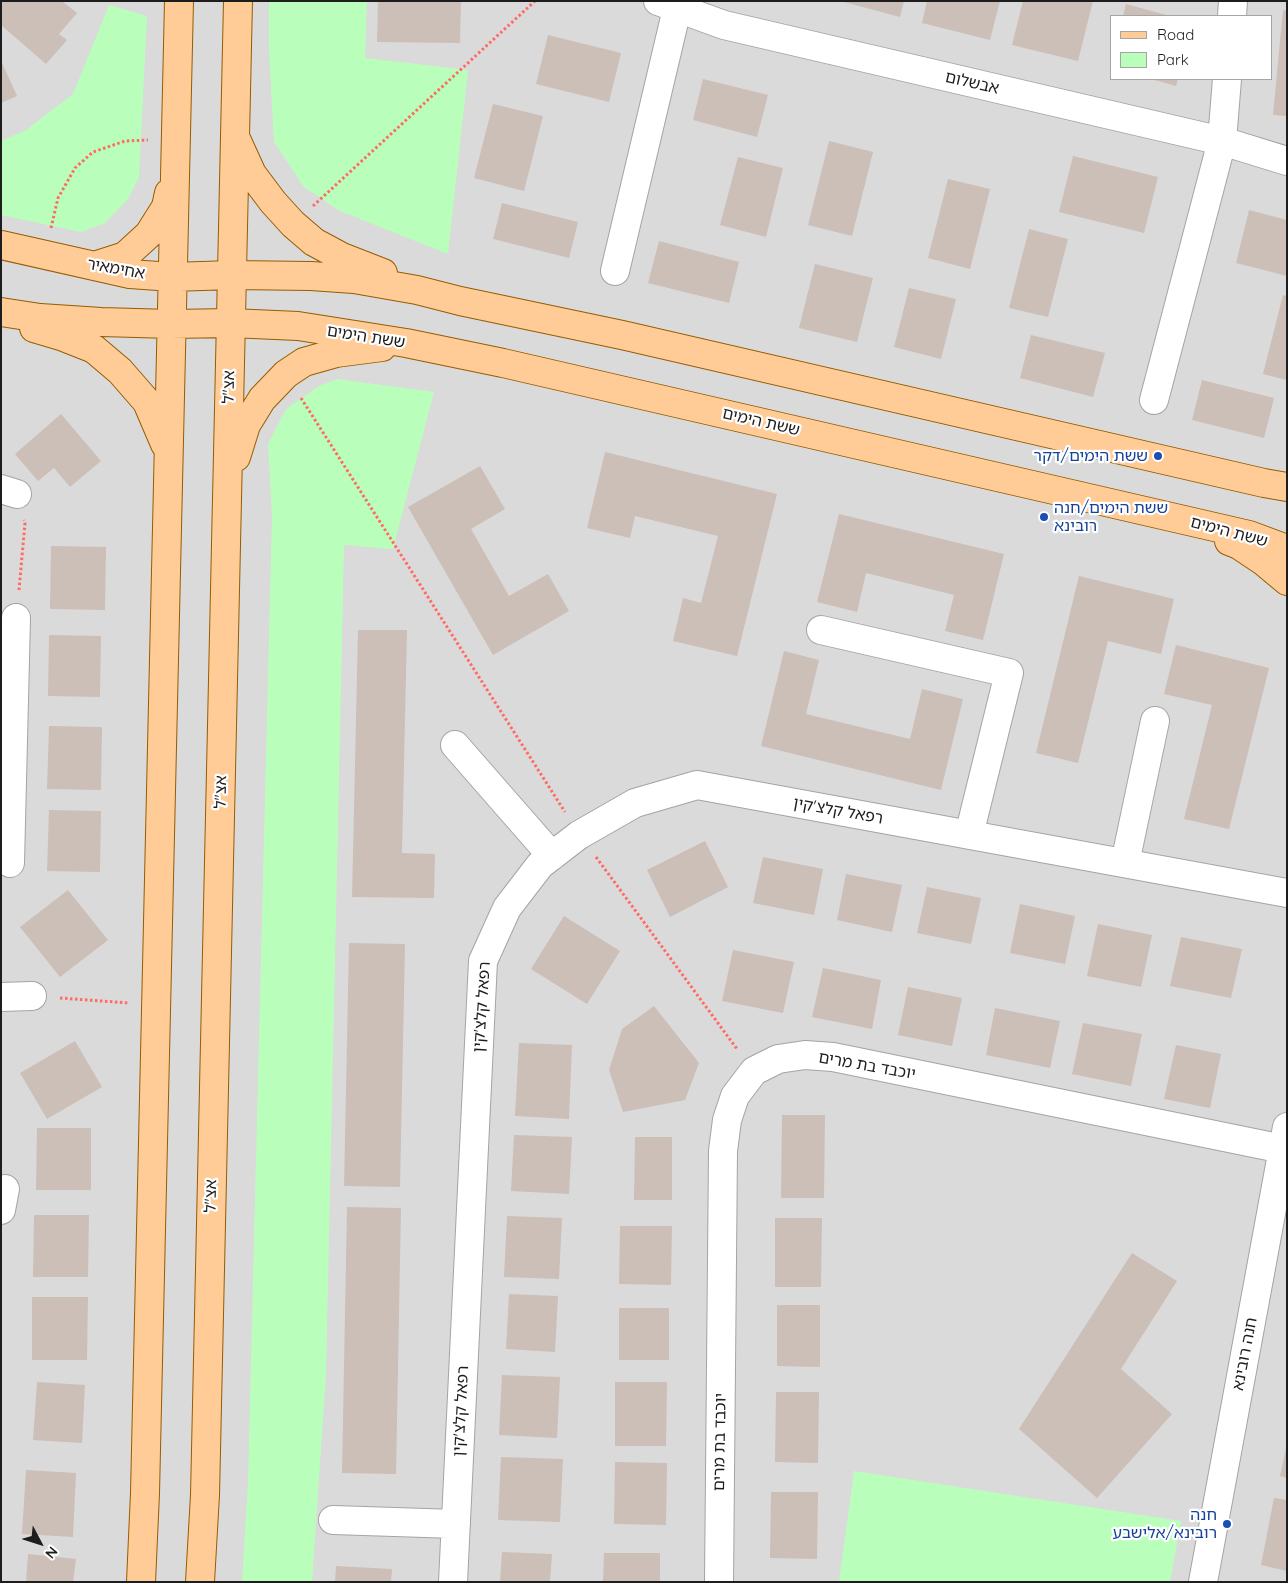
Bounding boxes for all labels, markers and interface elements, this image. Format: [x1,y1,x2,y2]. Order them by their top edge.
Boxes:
legend [1110,15,1273,80]
text: Road [1157,25,1194,44]
text: Park [1157,50,1189,69]
street label: אבשלום [943,67,1001,99]
street label: אחימאיר [86,254,146,284]
street label: ששת הימים [325,321,407,353]
street label: אצ"ל [219,370,239,404]
street label: ששת הימים [720,404,802,440]
place label: ששת הימים/דקר [1034,446,1148,466]
marker: ששת הימים/דקר [1152,450,1164,462]
place label: ששת הימים/חנה רובינא [1054,498,1168,536]
marker: ששת הימים/חנה רובינא [1038,511,1050,523]
street label: ששת הימים [1188,512,1270,552]
street label: אצ"ל [211,775,231,809]
street label: רפאל קלצ'קין [792,794,884,828]
street label: רפאל קלצ'קין [469,961,495,1053]
street label: יוכבד בת מרים [817,1048,917,1084]
street label: אצ"ל [201,1179,221,1213]
street label: חנה רובינא [1228,1316,1262,1392]
street label: רפאל קלצ'קין [449,1365,473,1457]
street label: יוכבד בת מרים [710,1393,730,1491]
place label: חנה רובינא/אלישבע [1112,1505,1217,1543]
north arrow [15,1518,65,1568]
marker: חנה רובינא/אלישבע [1221,1518,1233,1530]
text: N [41,1543,62,1562]

